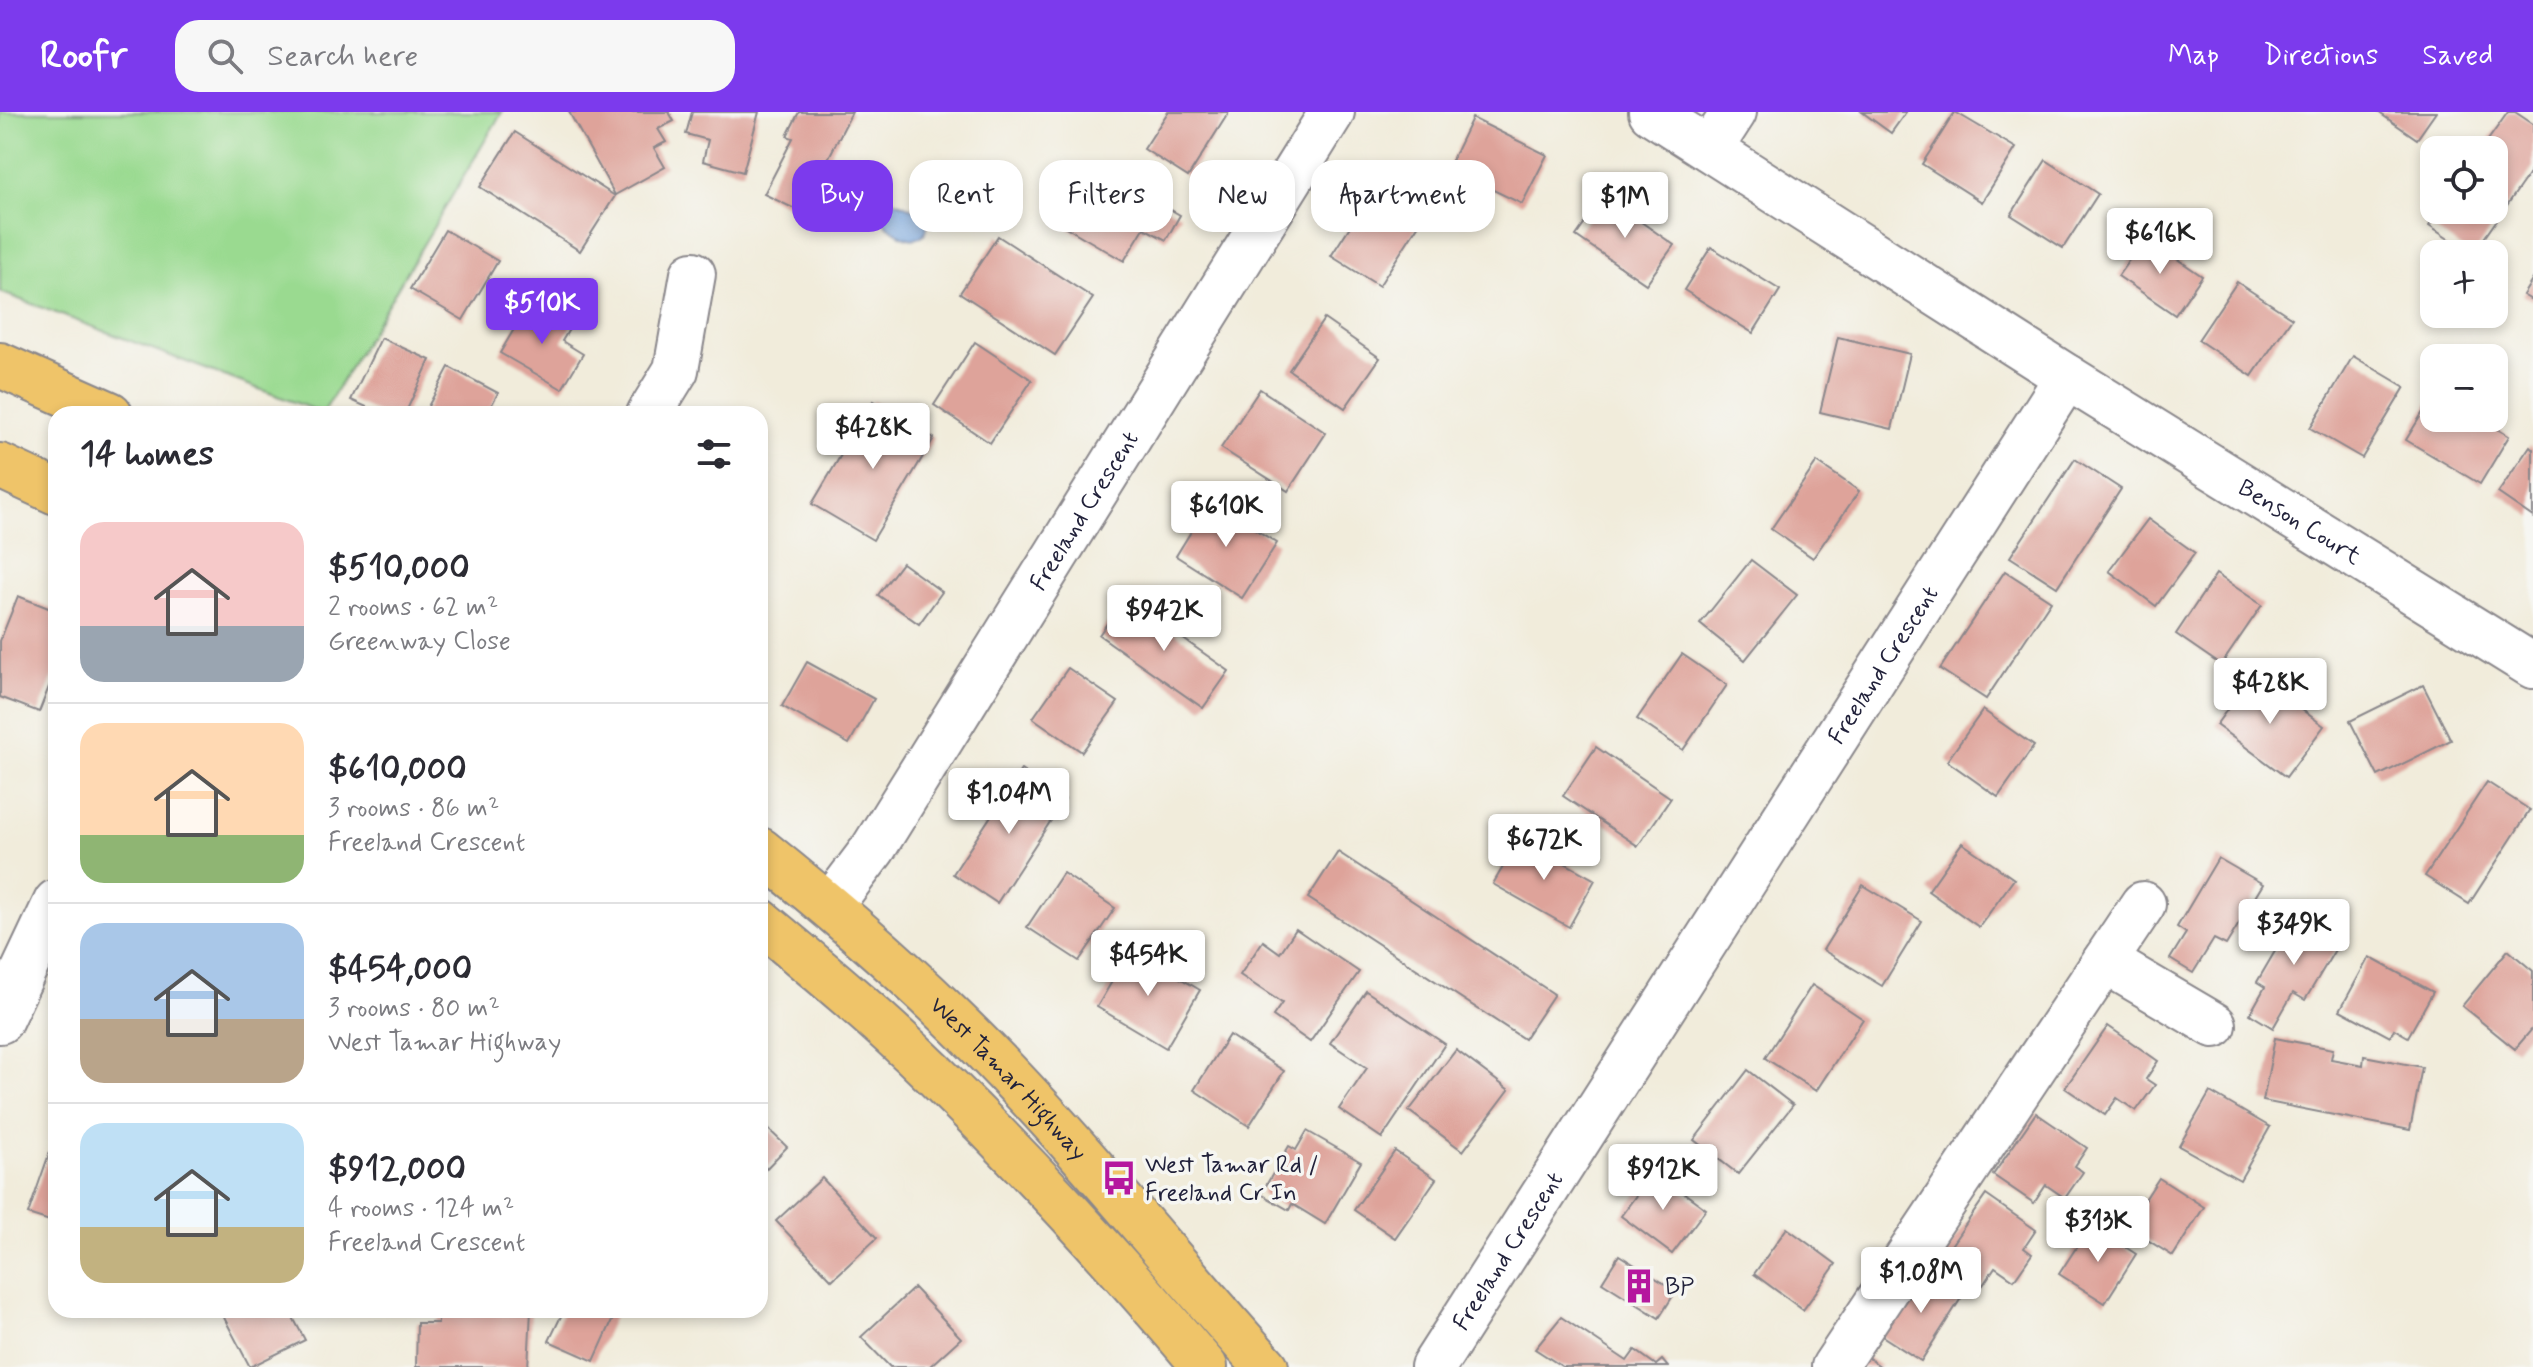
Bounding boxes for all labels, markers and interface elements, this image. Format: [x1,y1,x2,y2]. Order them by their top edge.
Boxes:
search box [175,20,735,92]
text: Roofr [40,32,127,81]
icon: search [203,34,247,78]
text: Search here [267,37,418,76]
text: Map [2168,38,2219,75]
text: Directions [2263,38,2378,75]
text: Saved [2422,38,2493,75]
map controls [2420,136,2508,432]
button: locate [2420,136,2508,224]
chip: Buy [792,160,893,232]
chip: Rent [909,160,1023,232]
chip: Filters [1039,160,1173,232]
chip: New [1189,160,1295,232]
chip: Apartment [1311,160,1495,232]
pin: $1M [1586,172,1664,240]
text: $1M [1600,181,1650,215]
pin: $616K [2104,208,2216,276]
text: $616K [2125,217,2195,251]
button: + [2420,240,2508,328]
pin: $510K [486,278,598,346]
text: $510K [504,287,580,321]
button: − [2420,344,2508,432]
pin: $428K [817,403,929,471]
text: $428K [835,412,911,446]
street label: Freeland Crescent [1024,426,1146,597]
text: 14 homes [80,432,214,477]
icon: filters [692,432,736,476]
street label: Benson Court [2232,473,2366,572]
pin: $610K [1170,481,1282,549]
text: $610K [1189,490,1263,524]
text: $510,000 [328,546,470,591]
icon: home [144,554,240,650]
street label: Freeland Crescent [1822,580,1946,751]
pin: $942K [1108,585,1220,653]
text: 2 rooms · 62 m² [328,591,498,625]
text: $942K [1125,594,1203,628]
text: Greenway Close [328,625,511,659]
pin: $428K [2214,658,2326,726]
text: $428K [2232,667,2308,701]
text: $610,000 [328,747,467,792]
icon: home [144,755,240,851]
pin: $1.04M [944,768,1074,836]
text: $1.04M [966,777,1052,811]
text: 3 rooms · 86 m² [328,792,499,826]
pin: $672K [1488,814,1600,882]
text: $672K [1506,823,1582,857]
text: Freeland Crescent [328,826,525,860]
pin: $349K [2238,899,2350,967]
text: $349K [2257,908,2331,942]
pin: $454K [1092,930,1204,998]
text: $454K [1109,939,1187,973]
text: $454,000 [328,947,472,992]
icon: home [144,955,240,1051]
street label: West Tamar Highway [922,991,1093,1168]
text: 3 rooms · 80 m² [328,992,500,1026]
text: West Tamar Highway [328,1026,561,1060]
pin: $912K [1607,1144,1719,1212]
text: $912,000 [328,1147,466,1192]
place label: West Tamar Rd / Freeland Cr In [1145,1150,1319,1209]
text: $912K [1626,1153,1700,1187]
icon: home [144,1155,240,1251]
bus stop icon: West Tamar Rd / Freeland Cr In [1100,1159,1138,1197]
street label: Freeland Crescent [1446,1166,1571,1337]
text: 4 rooms · 124 m² [328,1192,514,1226]
pin: $313K [2042,1196,2154,1264]
text: $313K [2064,1205,2132,1239]
text: Freeland Crescent [328,1226,525,1260]
pin: $1.08M [1856,1247,1986,1315]
text: $1.08M [1879,1256,1963,1290]
building icon: BP [1620,1267,1658,1305]
place label: BP [1665,1272,1694,1303]

